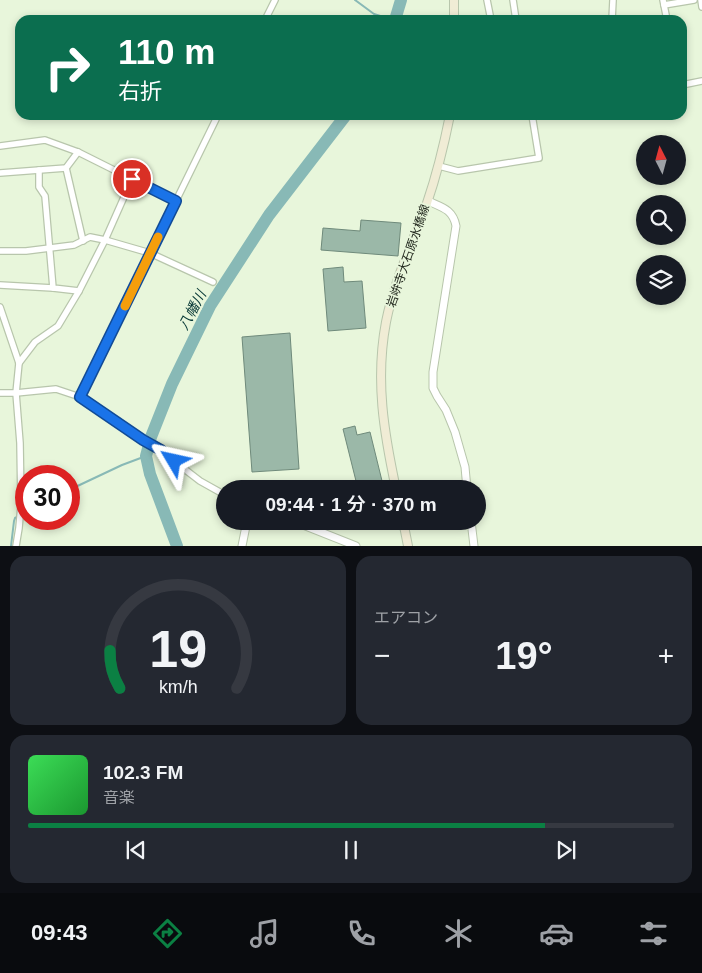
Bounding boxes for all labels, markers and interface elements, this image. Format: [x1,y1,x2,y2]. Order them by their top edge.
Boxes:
text: 110 m [118,32,215,71]
icon: right [35,35,100,100]
text: 右折 [118,79,162,104]
north arrow [636,135,686,185]
map controls [636,135,686,305]
pin [111,158,153,200]
icon: arrive [118,165,146,193]
button: search [636,195,686,245]
street label: 岩峅寺大石原水橋線 [384,203,432,309]
button: layers [636,255,686,305]
water label: 八幡川 [175,286,210,332]
position arrow [147,434,199,486]
speed limit sign: 30 [15,465,80,530]
text: 09:44 · 1 分 · 370 m [265,494,437,515]
text: エアコン [374,609,438,626]
text: 19 [149,620,207,678]
text: 19° [495,635,553,677]
text: − [374,640,390,671]
text: + [658,640,674,671]
text: km/h [159,677,197,697]
text: 102.3 FM [103,762,183,783]
text: 音楽 [103,789,135,806]
icon: previous [122,836,150,864]
icon: pause [337,836,365,864]
icon: next [552,836,580,864]
icon: directions [150,916,185,951]
icon: music [247,916,282,951]
icon: phone [344,916,379,951]
icon: climate [441,916,476,951]
icon: car [539,916,574,951]
icon: filters [636,916,671,951]
text: 09:43 [31,920,87,945]

